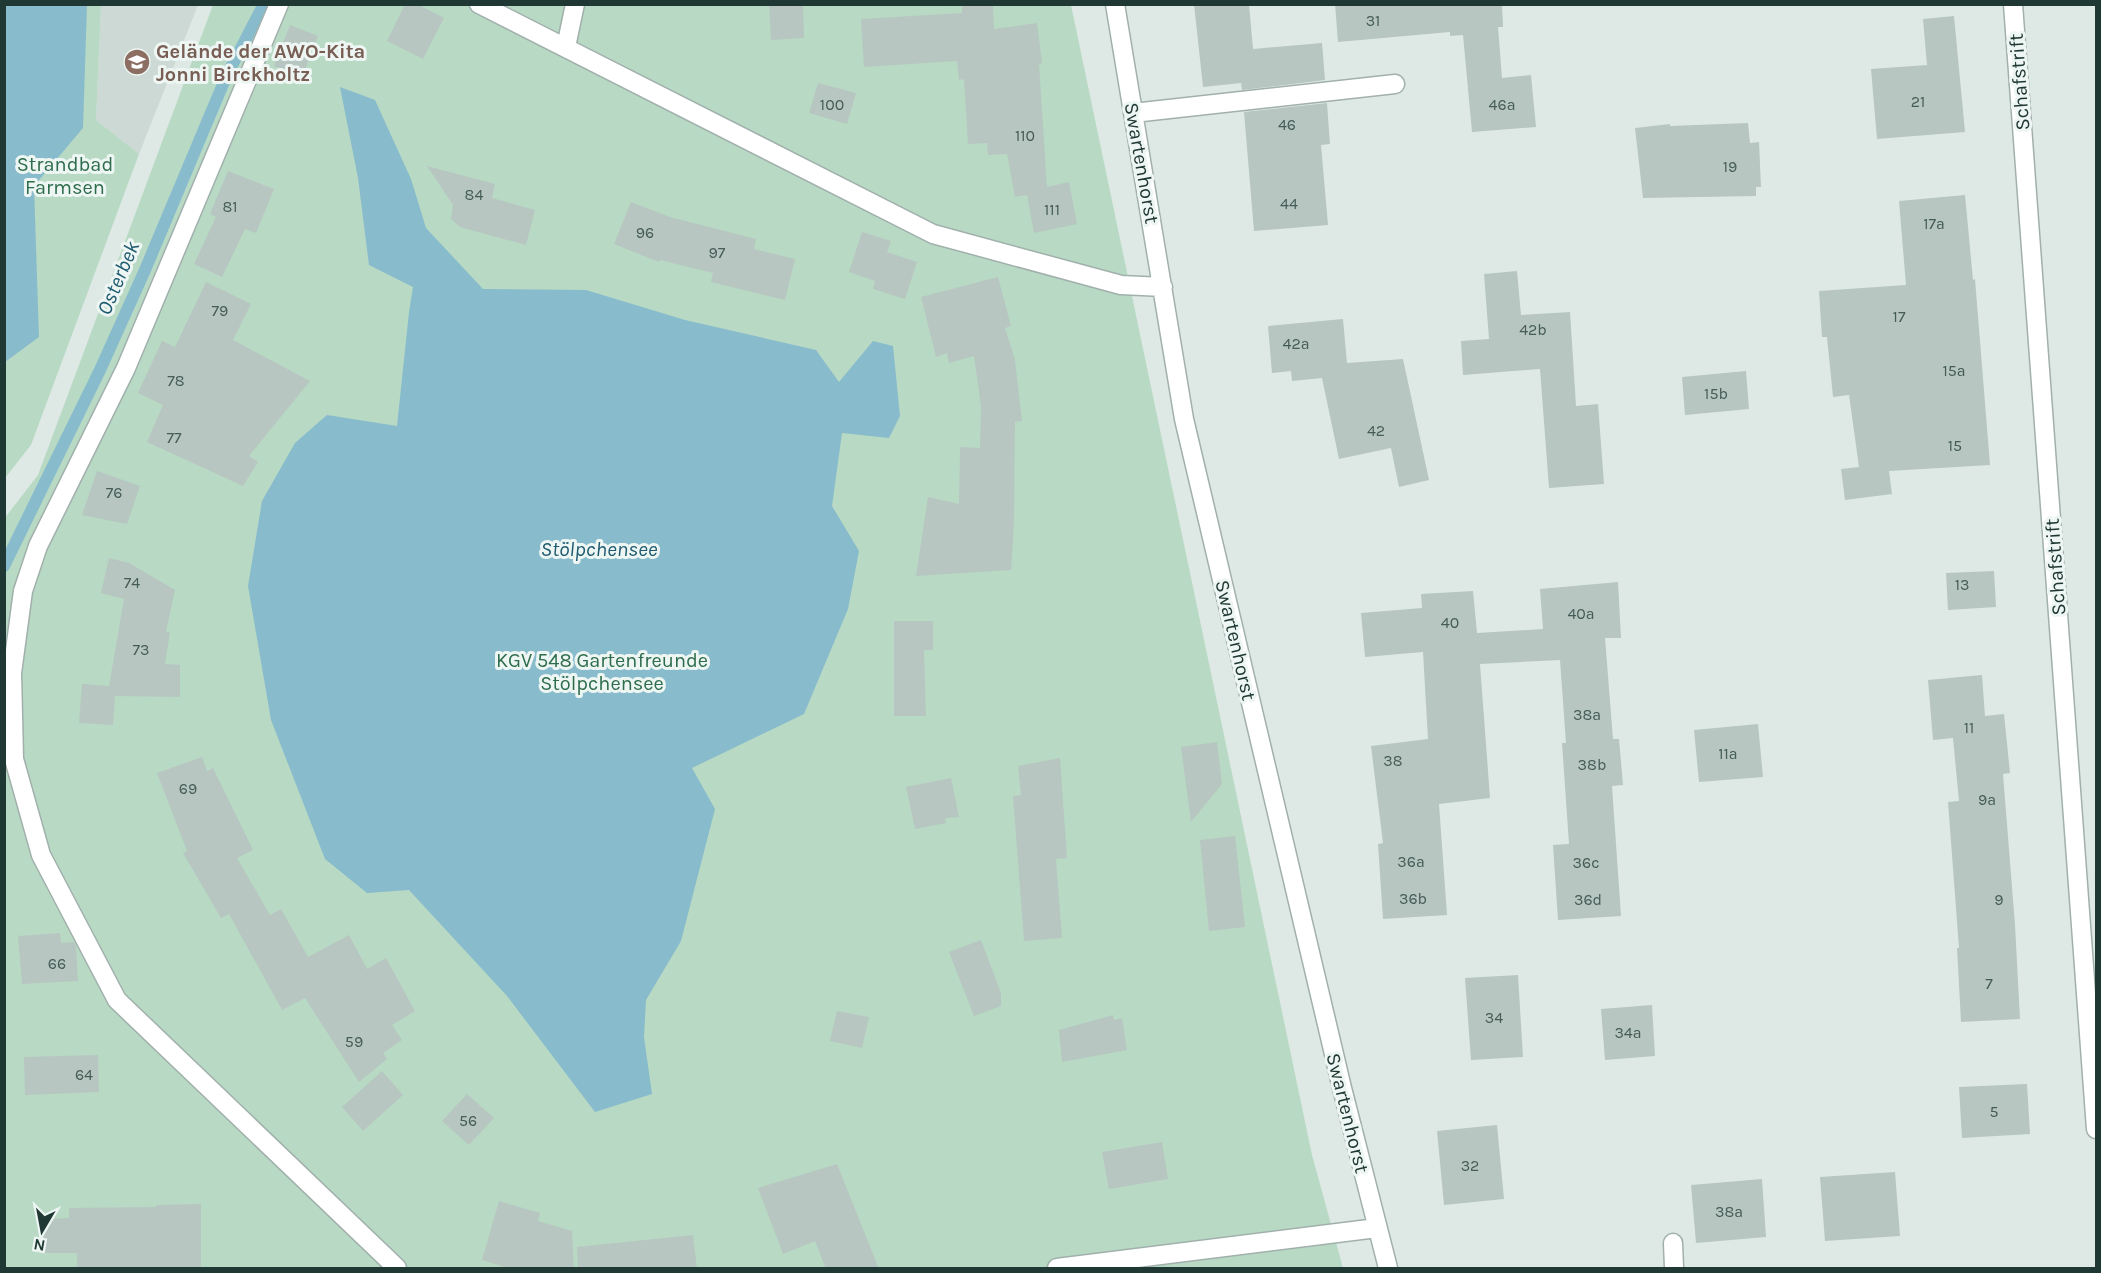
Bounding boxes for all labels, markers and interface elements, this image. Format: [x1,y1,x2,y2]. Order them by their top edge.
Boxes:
house number: 31 [1366,11,1380,30]
street label: Schafstrift [2005,32,2034,131]
place label: Gelände der AWO-Kita Jonni Birckholtz [156,40,365,86]
school or university icon: Gelände der AWO-Kita Jonni Birckholtz [122,47,152,77]
house number: 21 [1911,92,1925,111]
house number: 100 [820,95,844,114]
house number: 46a [1489,95,1515,114]
street label: Swartenhorst [1120,101,1164,226]
house number: 46 [1278,115,1296,134]
house number: 110 [1015,126,1035,145]
park label: Strandbad Farmsen [17,153,113,199]
house number: 19 [1723,157,1737,176]
house number: 84 [465,185,483,204]
house number: 44 [1280,194,1298,213]
house number: 81 [222,197,238,216]
house number: 111 [1044,200,1060,219]
house number: 17a [1923,214,1945,233]
house number: 96 [636,223,654,242]
water label: Osterbek [92,237,144,318]
house number: 97 [709,243,726,262]
house number: 79 [212,301,228,320]
house number: 17 [1893,307,1906,326]
house number: 42b [1519,320,1547,339]
house number: 42a [1282,334,1310,353]
house number: 15a [1942,361,1966,380]
house number: 78 [167,371,185,390]
house number: 15b [1704,384,1728,403]
house number: 42 [1367,421,1385,440]
house number: 77 [166,428,182,447]
house number: 15 [1948,436,1962,455]
house number: 76 [106,483,122,502]
street label: Schafstrift [2041,517,2070,616]
water label: Stölpchensee [540,537,658,561]
house number: 74 [124,573,140,592]
house number: 13 [1955,575,1969,594]
street label: Swartenhorst [1210,578,1261,703]
house number: 40a [1567,604,1595,623]
house number: 40 [1441,613,1459,632]
house number: 73 [133,640,149,659]
park label: KGV 548 Gartenfreunde Stölpchensee [496,649,708,695]
house number: 38a [1573,705,1601,724]
house number: 11 [1964,718,1974,737]
house number: 11a [1718,744,1738,763]
house number: 38 [1383,751,1403,770]
house number: 38b [1578,755,1606,774]
house number: 69 [179,779,197,798]
house number: 9a [1978,790,1996,809]
house number: 36a [1397,852,1425,871]
house number: 36c [1573,853,1599,872]
house number: 36b [1399,889,1427,908]
house number: 36d [1574,890,1602,909]
house number: 9 [1994,890,2004,909]
house number: 66 [48,954,66,973]
house number: 7 [1985,974,1993,993]
house number: 34 [1485,1008,1503,1027]
house number: 34a [1614,1023,1642,1042]
house number: 59 [345,1032,363,1051]
street label: Swartenhorst [1321,1051,1374,1176]
house number: 64 [75,1065,93,1084]
house number: 5 [1989,1102,1999,1121]
house number: 56 [459,1111,477,1130]
house number: 32 [1461,1156,1479,1175]
north arrow [12,1201,72,1261]
house number: 38a [1715,1202,1743,1221]
text: N [32,1235,47,1256]

